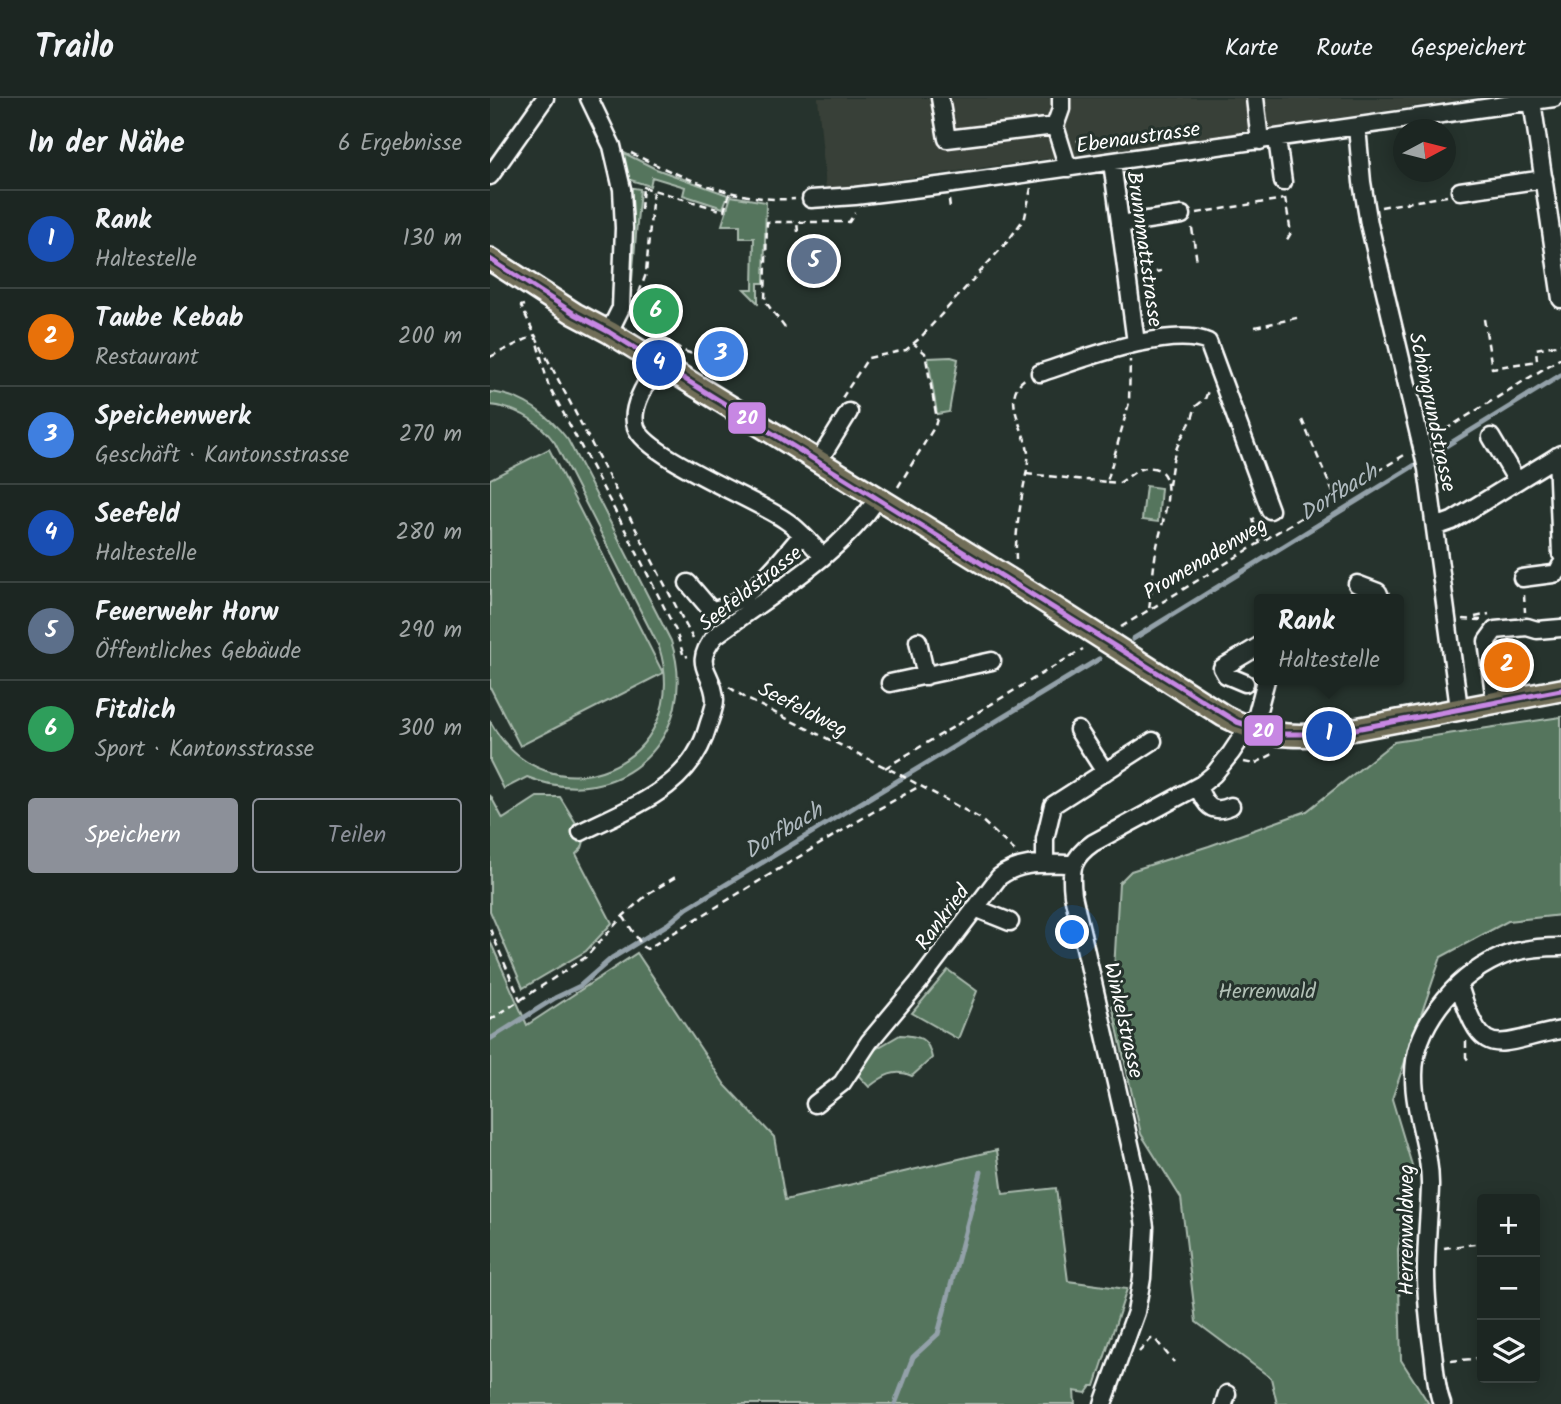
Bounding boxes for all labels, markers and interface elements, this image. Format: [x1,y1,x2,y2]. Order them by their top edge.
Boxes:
text: Trailo [35,22,114,75]
text: Karte [1225,29,1278,68]
text: Route [1316,29,1373,68]
text: Gespeichert [1411,29,1526,68]
street label: Ebenaustrasse [1074,113,1203,164]
north arrow [1393,119,1456,182]
text: In der Nähe [28,120,185,168]
text: 6 Ergebnisse [338,126,462,162]
street label: Brunnmattstrasse [1116,169,1171,330]
text: Rank [95,200,151,242]
text: 1 [48,221,54,257]
text: 130 m [403,221,462,257]
pin: 5 [791,235,837,287]
text: Haltestelle [95,242,197,278]
pin: 6 [633,285,679,337]
text: Taube Kebab [95,298,244,340]
text: 2 [44,319,58,355]
text: 200 m [398,319,462,355]
pin: 3 [698,328,744,380]
street label: Schöngrundstrasse [1399,329,1465,496]
pin: 4 [636,337,682,389]
text: Restaurant [95,340,199,376]
text: Speichenwerk [95,396,251,438]
line badge: 20 [727,401,767,435]
text: 20 [737,404,758,434]
text: 3 [45,417,57,453]
text: 270 m [399,417,462,453]
text: Geschäft · Kantonsstrasse [95,438,349,474]
water label: Dorfbach [1293,455,1387,532]
text: Seefeld [95,494,180,536]
street label: Promenadenweg [1137,509,1274,609]
text: 4 [45,515,57,551]
text: 280 m [396,515,462,551]
text: Haltestelle [95,536,197,572]
street label: Seefeldstrasse [692,538,810,640]
text: Feuerwehr Horw [95,592,278,634]
popup [1254,594,1404,685]
text: Rank [1278,601,1334,643]
text: 5 [45,613,57,649]
text: 290 m [398,613,462,649]
text: Öffentliches Gebäude [95,634,301,670]
pin: 2 [1484,639,1530,691]
text: Haltestelle [1278,643,1380,679]
street label: Seefeldweg [752,674,853,747]
text: Fitdich [95,690,176,732]
pin: 1 [1306,708,1352,760]
text: 6 [45,711,57,747]
text: 300 m [398,711,462,747]
line badge: 20 [1243,714,1284,747]
text: 20 [1253,717,1274,747]
text: Sport · Kantonsstrasse [95,732,314,768]
water label: Dorfbach [737,793,832,870]
button: Speichern [28,798,238,873]
button: Teilen [252,798,462,873]
street label: Rankried [907,878,979,958]
your location [1055,915,1089,949]
street label: Winkelstrasse [1093,959,1152,1082]
park label: Herrenwald [1218,976,1316,1009]
street label: Herrenwaldweg [1391,1164,1424,1296]
map controls [1477,1194,1540,1383]
button: + [1477,1194,1540,1257]
button: − [1477,1257,1540,1320]
button: layers [1477,1320,1540,1383]

